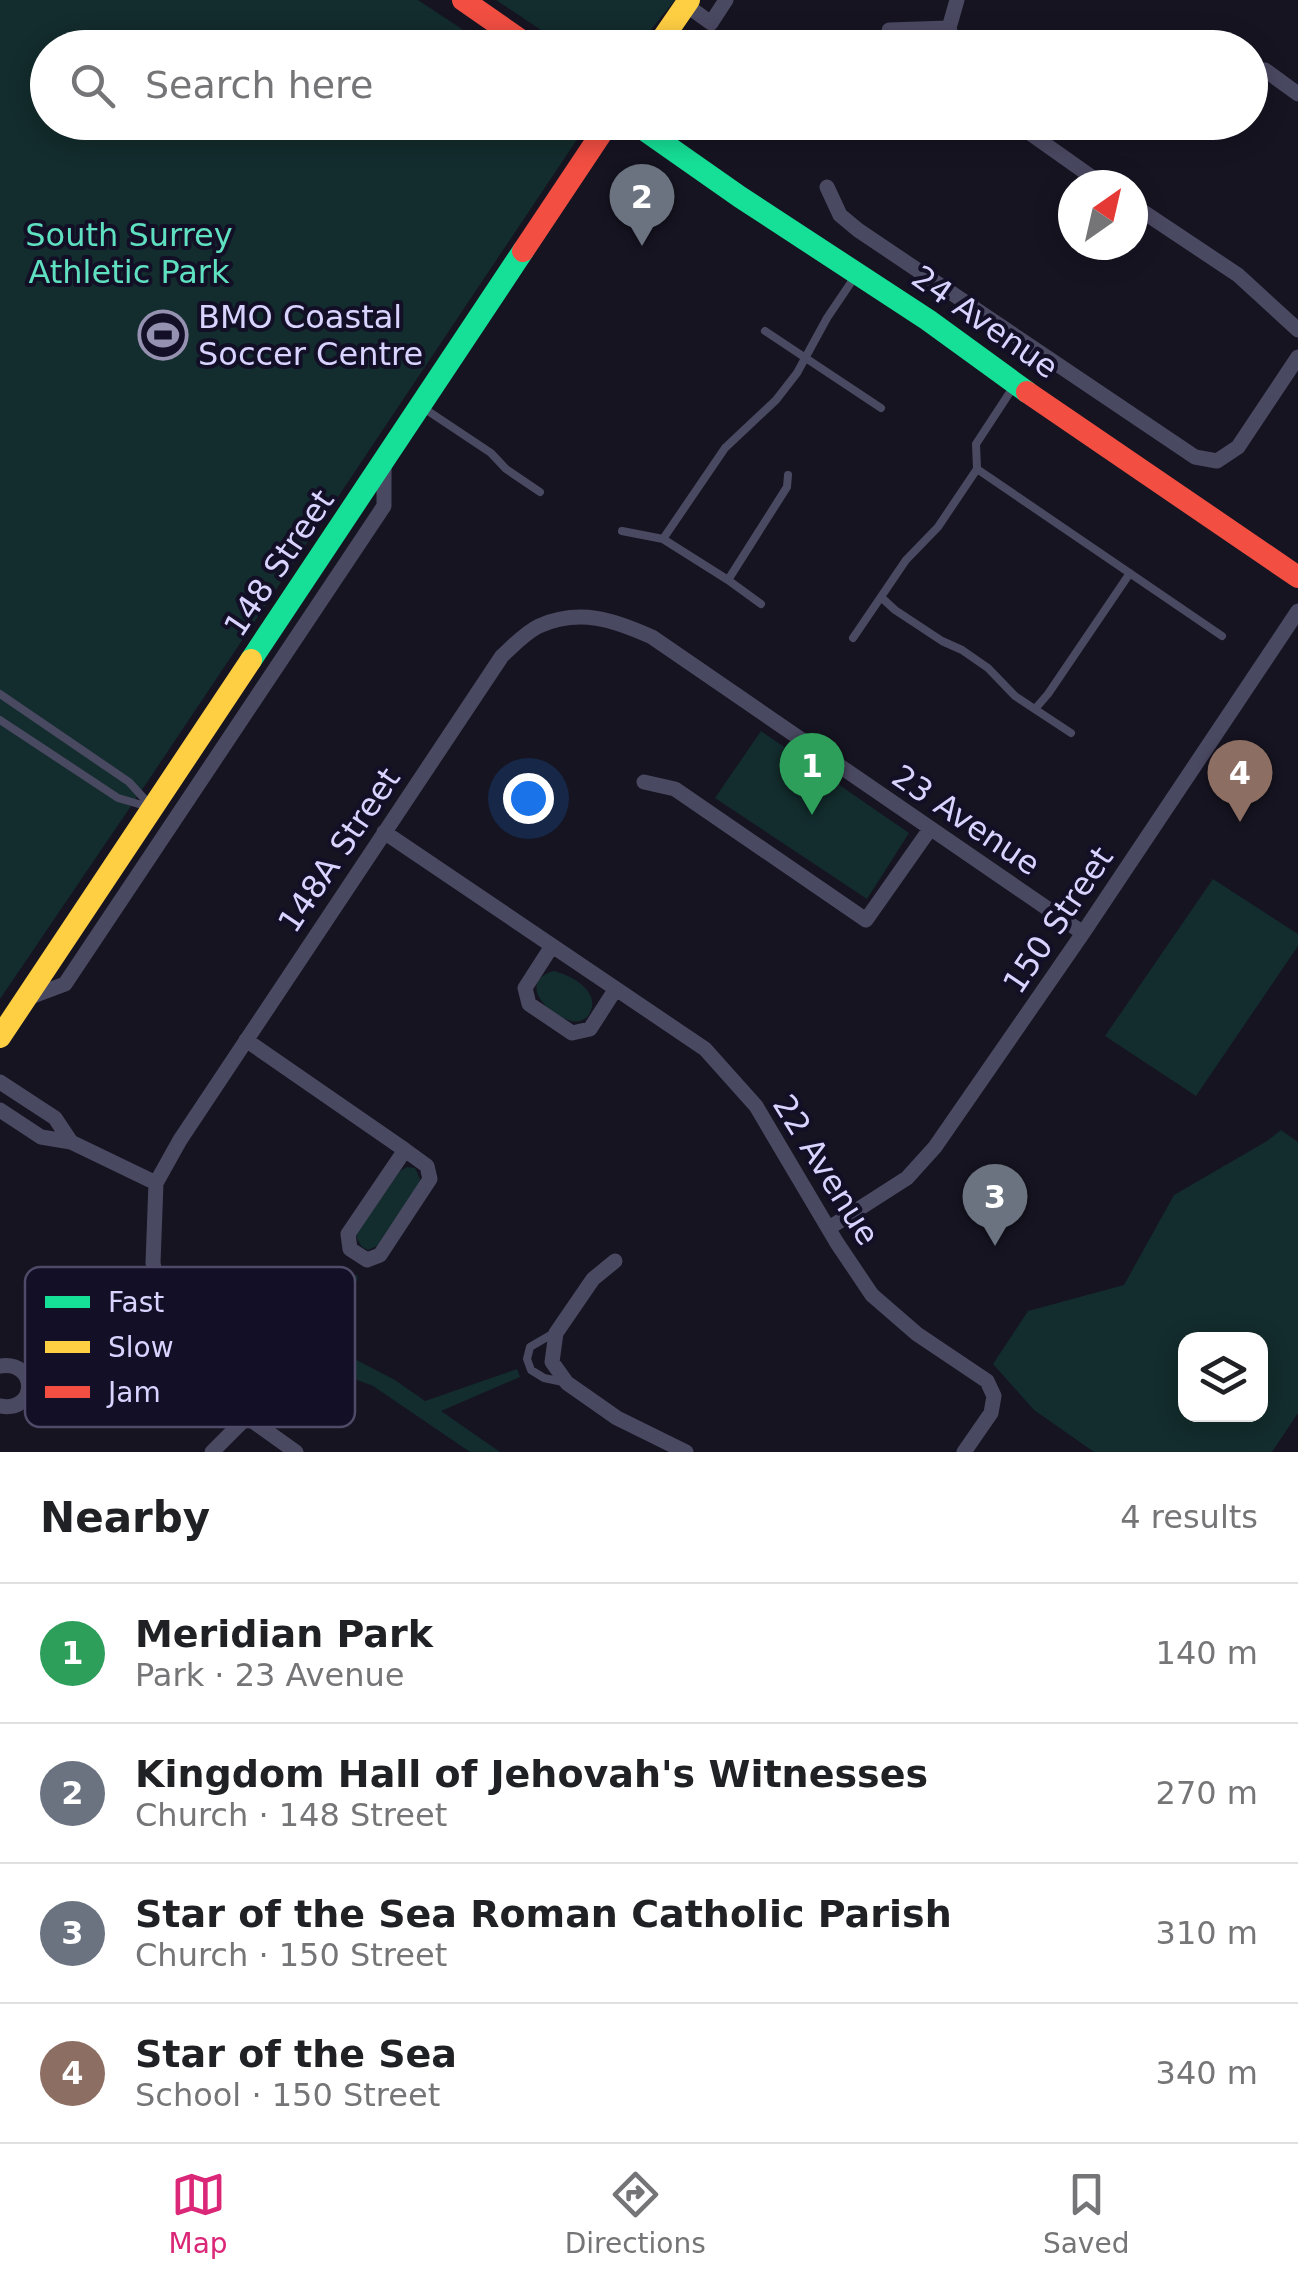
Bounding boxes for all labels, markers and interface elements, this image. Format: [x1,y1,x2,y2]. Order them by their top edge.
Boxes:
search box [30,30,1268,140]
icon: search [65,58,120,113]
text: Search here [145,63,373,107]
pin: 2 [610,164,674,246]
north arrow [1058,170,1148,260]
park label: South Surrey Athletic Park [25,216,233,291]
street label: 24 Avenue [905,258,1065,386]
place label: BMO Coastal Soccer Centre [198,298,423,373]
sports icon: BMO Coastal Soccer Centre [137,309,189,361]
street label: 148 Street [216,483,342,643]
pin: 1 [780,732,844,815]
pin: 4 [1208,740,1272,822]
street label: 23 Avenue [885,757,1047,883]
street label: 148A Street [270,760,408,940]
your location [503,773,554,824]
street label: 150 Street [995,840,1121,1000]
street label: 22 Avenue [765,1088,887,1252]
pin: 3 [962,1164,1028,1246]
legend [25,1267,355,1427]
text: Fast [108,1286,164,1319]
text: Slow [108,1331,174,1364]
map controls [1178,1332,1268,1422]
button: layers [1178,1332,1268,1422]
text: Jam [106,1376,161,1409]
text: Nearby [40,1493,210,1542]
text: 4 results [1120,1498,1258,1536]
text: Meridian Park [135,1612,433,1656]
text: 1 [61,1634,84,1672]
text: 140 m [1156,1634,1258,1672]
text: Park · 23 Avenue [135,1656,404,1694]
text: Kingdom Hall of Jehovah's Witnesses [135,1752,928,1796]
text: 2 [61,1774,84,1812]
text: 270 m [1156,1774,1258,1812]
text: Church · 148 Street [135,1796,447,1834]
text: Star of the Sea Roman Catholic Parish [135,1892,952,1936]
text: 3 [61,1914,84,1952]
text: 310 m [1156,1914,1258,1952]
text: Church · 150 Street [135,1936,447,1974]
text: Star of the Sea [135,2032,457,2076]
text: 4 [61,2054,84,2092]
text: 340 m [1156,2054,1258,2092]
text: School · 150 Street [135,2076,440,2114]
tab: Map [169,2167,228,2260]
tab: Directions [565,2167,706,2260]
tab: Saved [1043,2167,1129,2260]

